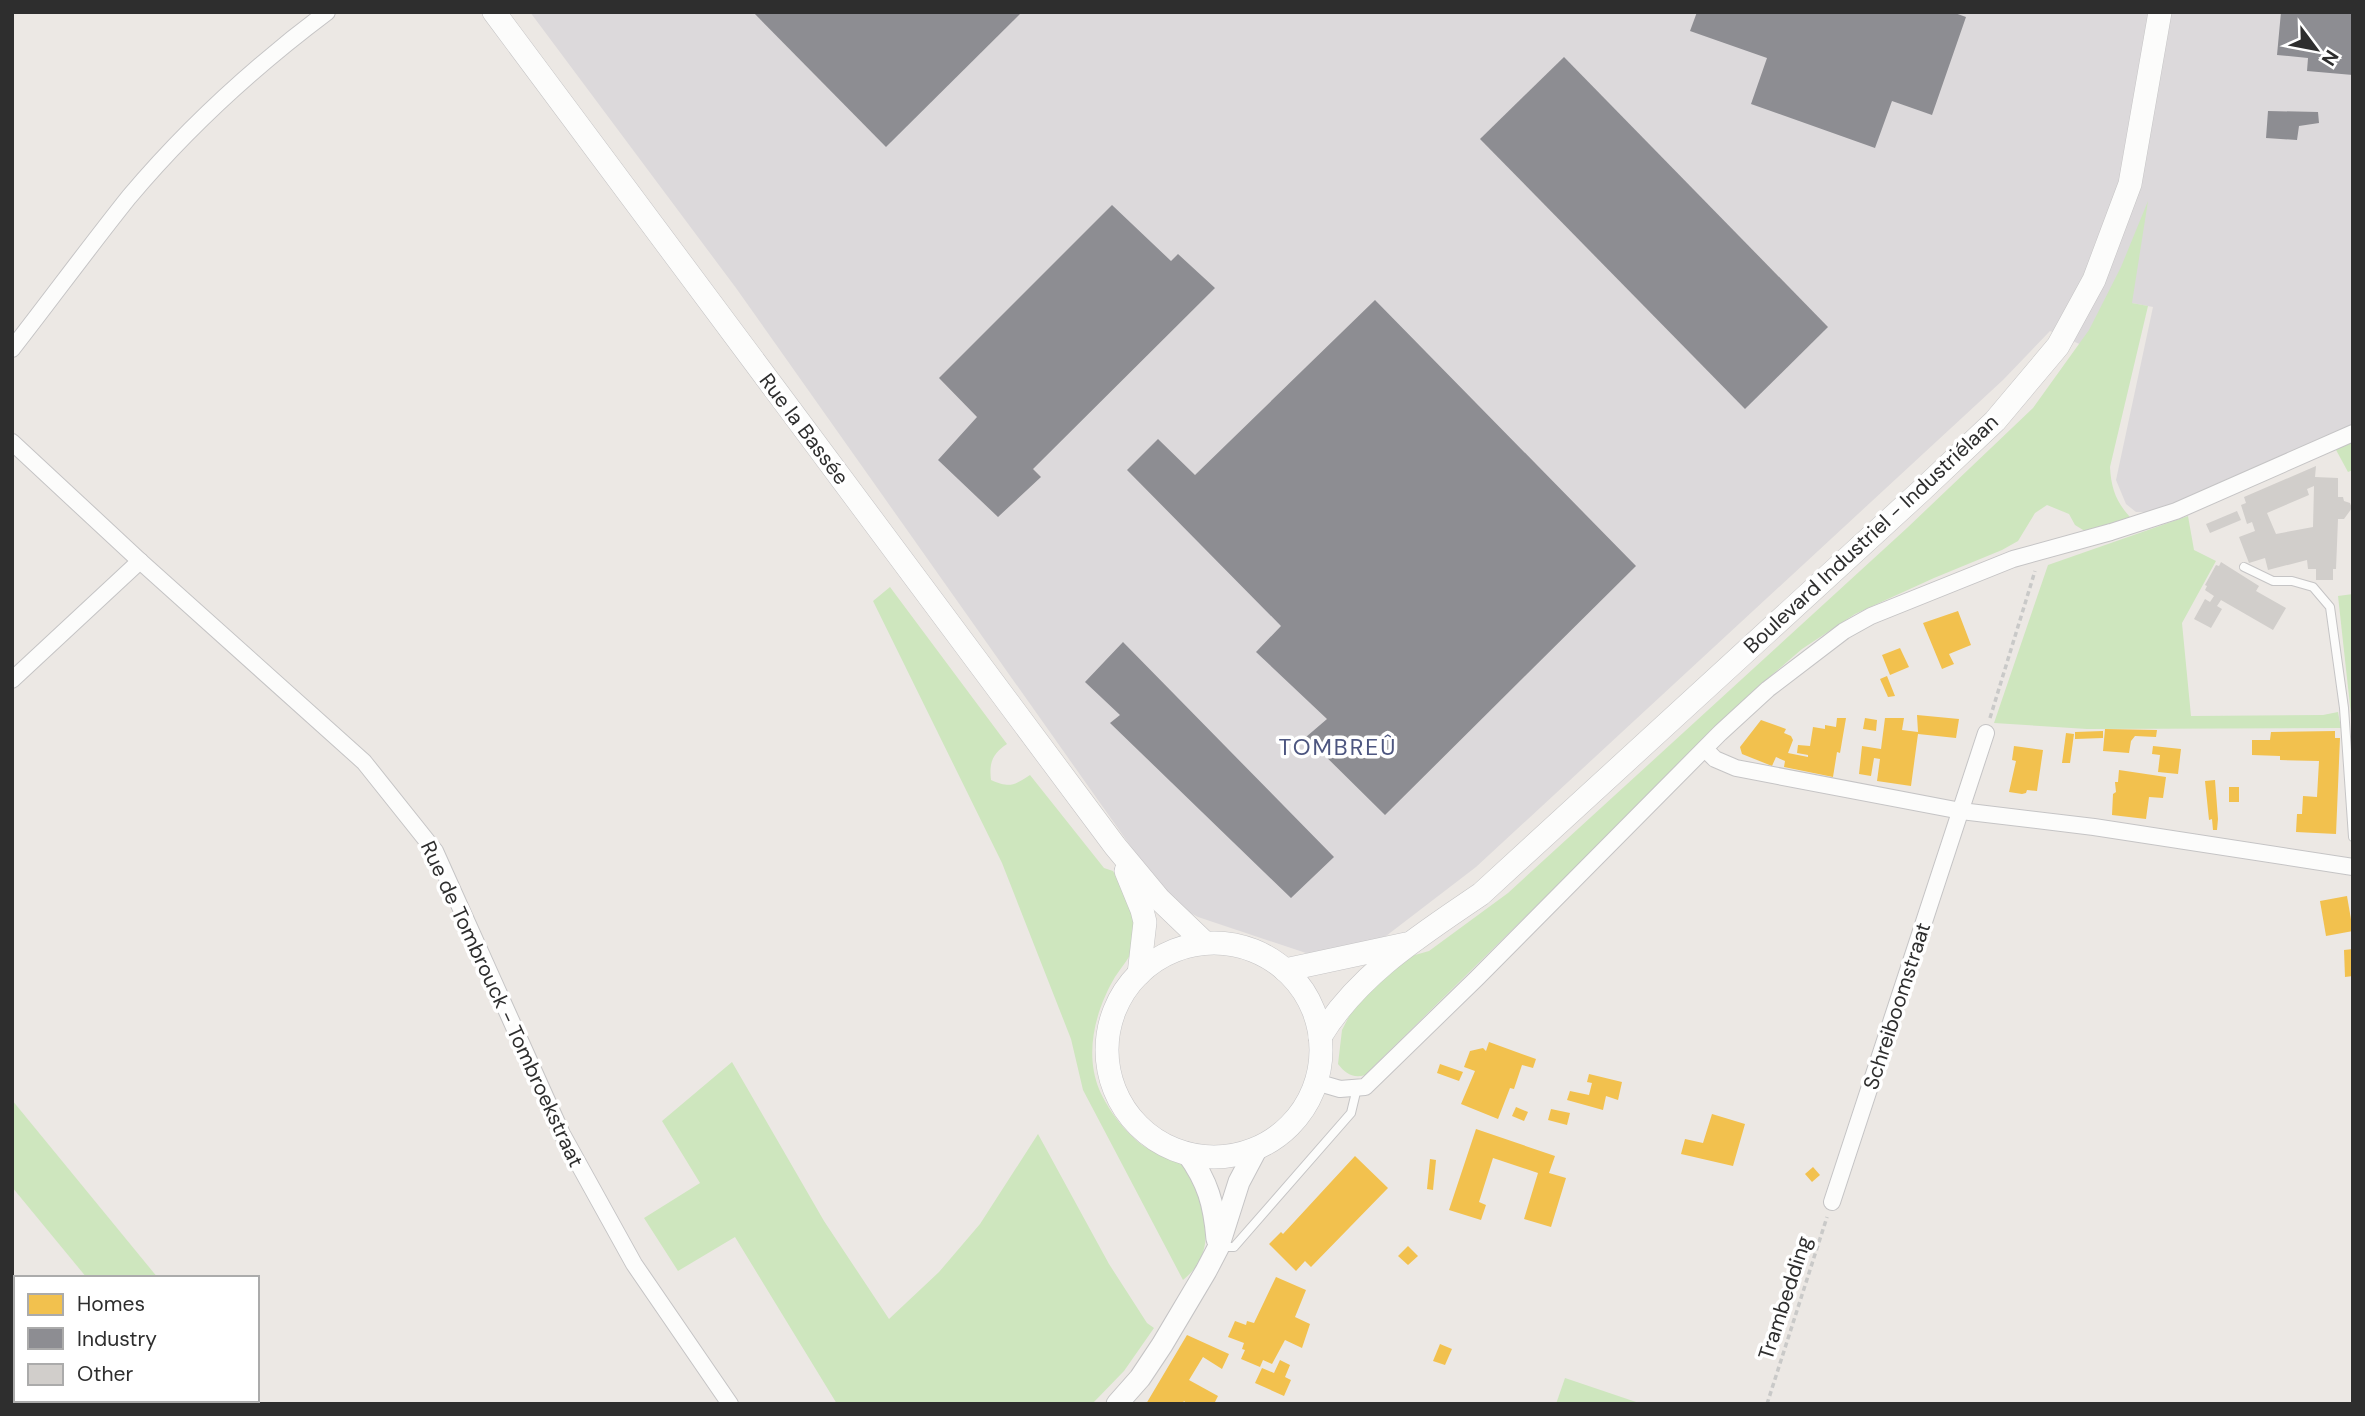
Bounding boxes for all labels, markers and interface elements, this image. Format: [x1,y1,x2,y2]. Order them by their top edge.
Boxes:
north arrow [2281,14,2351,84]
text: N [2316,45,2344,70]
street label: Rue la Bassée [753,368,855,490]
street label: Boulevard Industriel - Industriélaan [1738,408,2004,660]
district label: TOMBREÛ [1279,732,1397,762]
street label: Rue de Tombrouck - Tombroekstraat [414,836,590,1172]
street label: Schreiboomstraat [1857,919,1937,1093]
street label: Trambedding [1752,1232,1818,1364]
legend [14,1276,259,1402]
text: Homes [77,1290,145,1318]
text: Industry [77,1325,157,1353]
text: Other [77,1360,133,1388]

